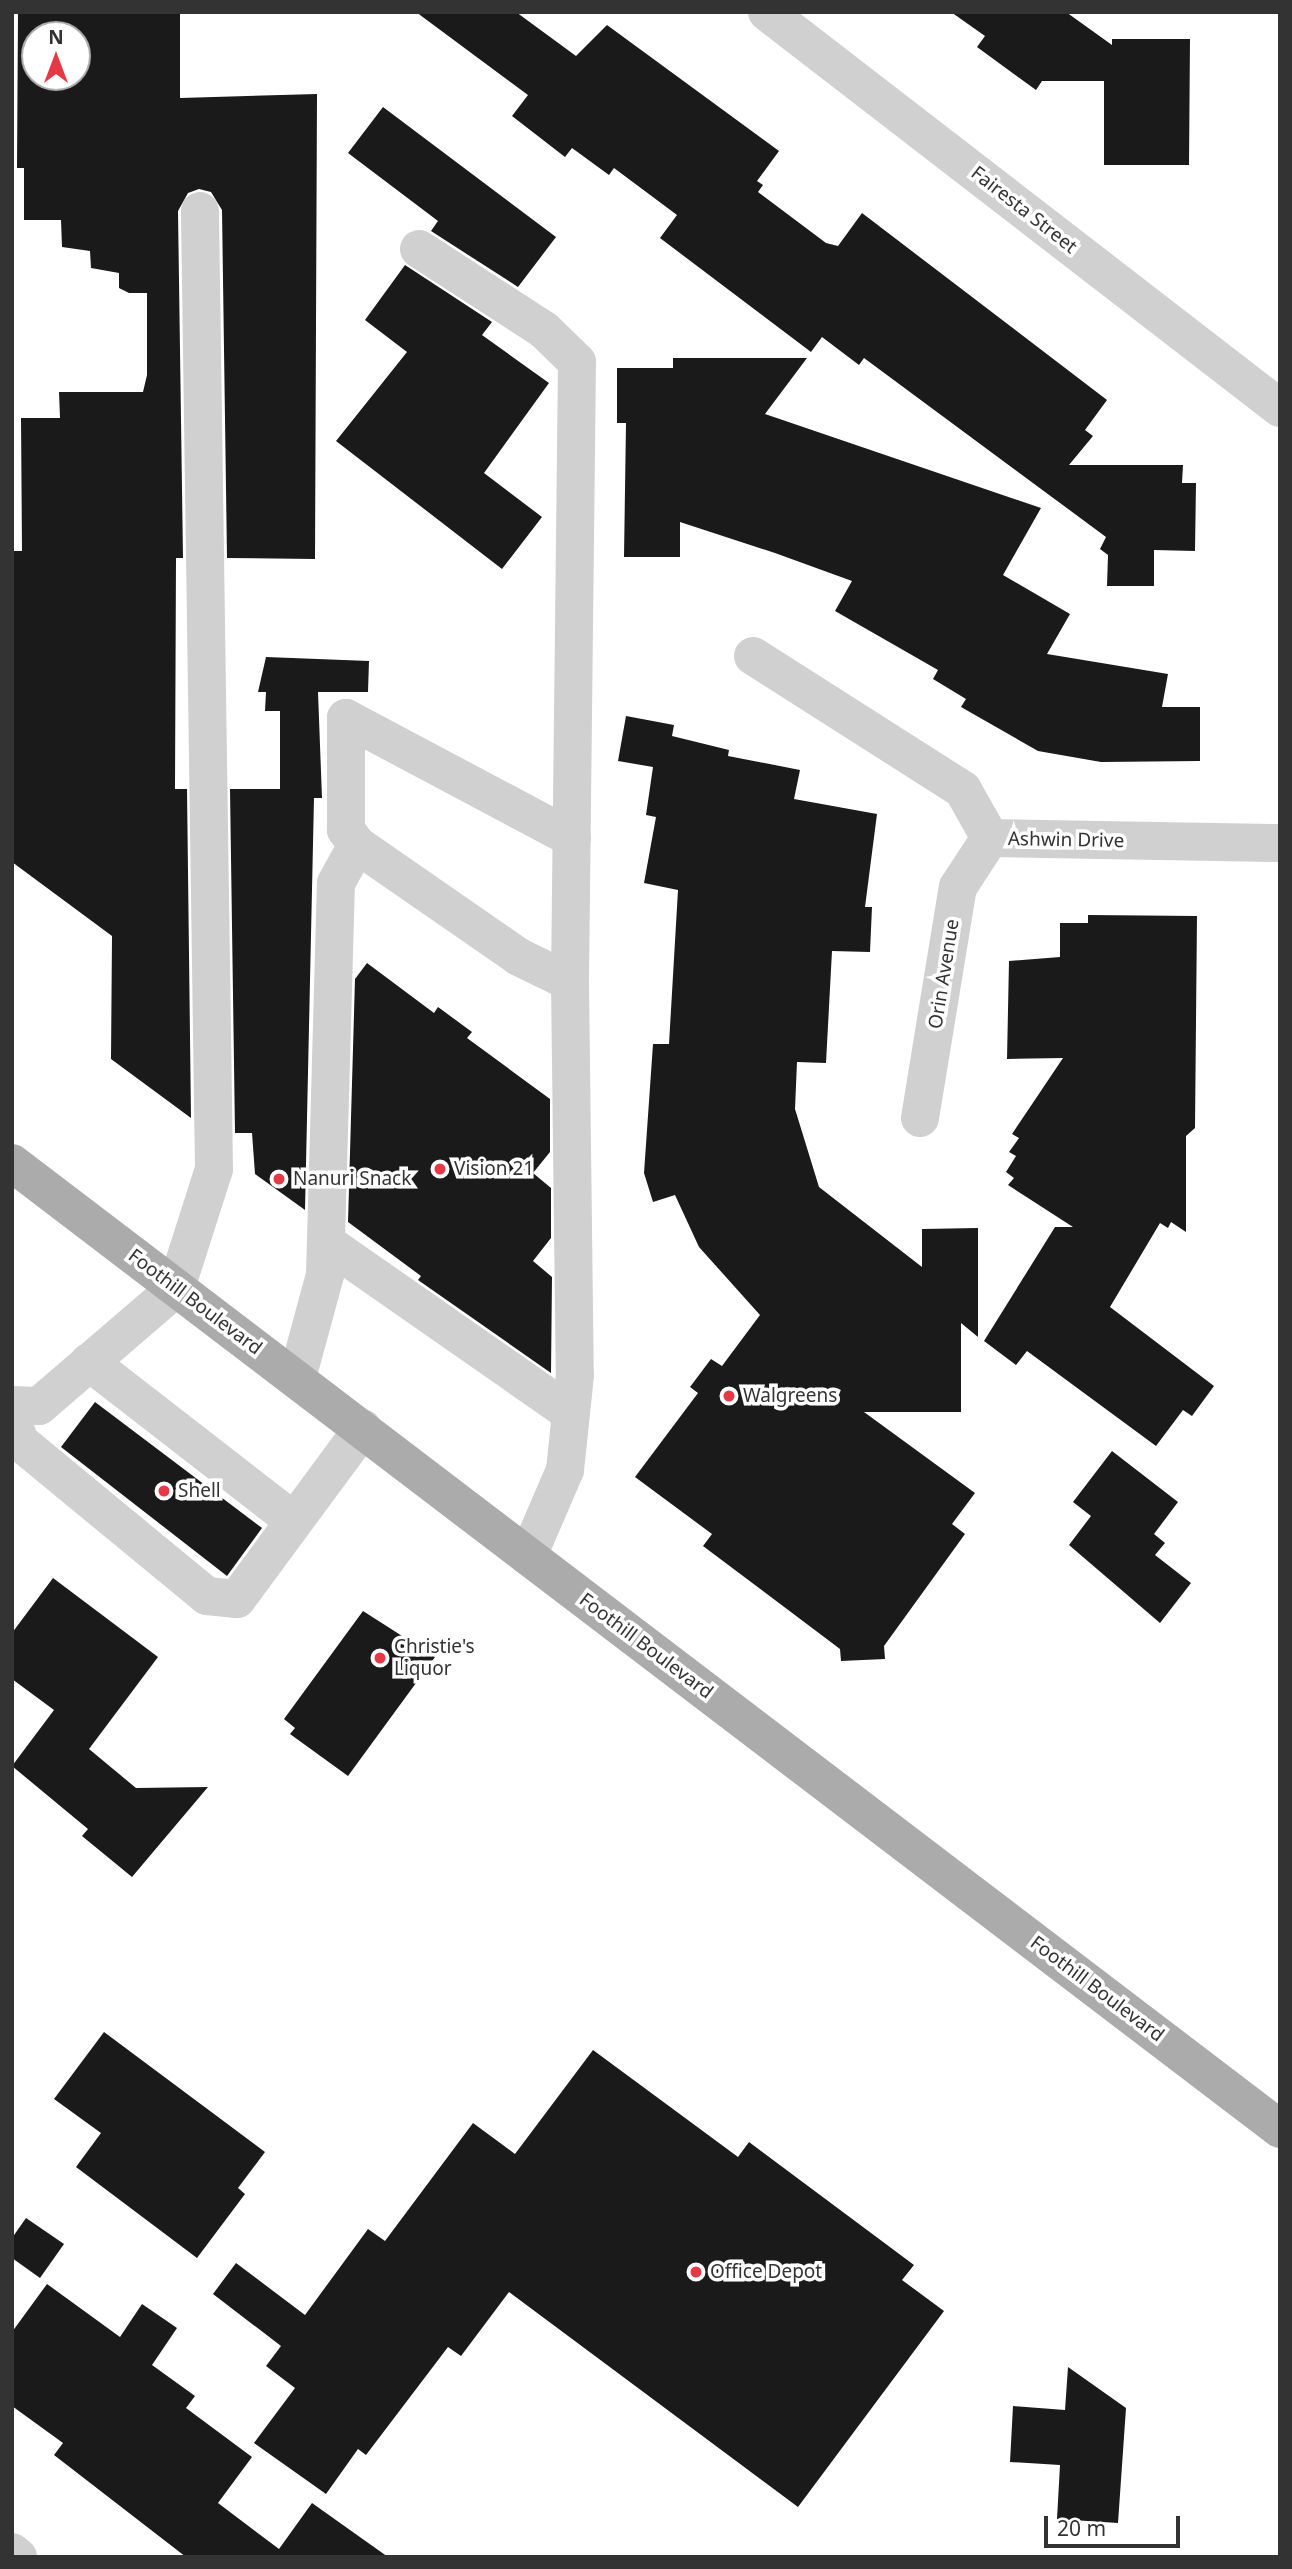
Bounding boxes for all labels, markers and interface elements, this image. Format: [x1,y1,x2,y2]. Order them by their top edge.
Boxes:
north arrow [21,21,91,91]
text: N [48,24,64,50]
street label: Fairesta Street [966,162,1082,258]
street label: Ashwin Drive [1008,828,1124,852]
street label: Orin Avenue [924,917,964,1031]
place label: Vision 21 [454,1158,534,1180]
marker: Vision 21 [432,1161,448,1177]
place label: Nanuri Snack [293,1168,411,1190]
marker: Nanuri Snack [271,1171,287,1187]
street label: Foothill Boulevard [124,1244,266,1360]
place label: Walgreens [743,1385,837,1407]
marker: Walgreens [721,1388,737,1404]
place label: Shell [178,1480,221,1502]
marker: Shell [156,1483,172,1499]
street label: Foothill Boulevard [575,1588,717,1704]
place label: Christie's Liquor [394,1636,475,1680]
marker: Christie's Liquor [372,1650,388,1666]
street label: Foothill Boulevard [1026,1931,1168,2047]
place label: Office Depot [710,2261,822,2283]
marker: Office Depot [688,2264,704,2280]
scale bar [1047,2502,1184,2546]
text: 20 m [1057,2514,1106,2542]

